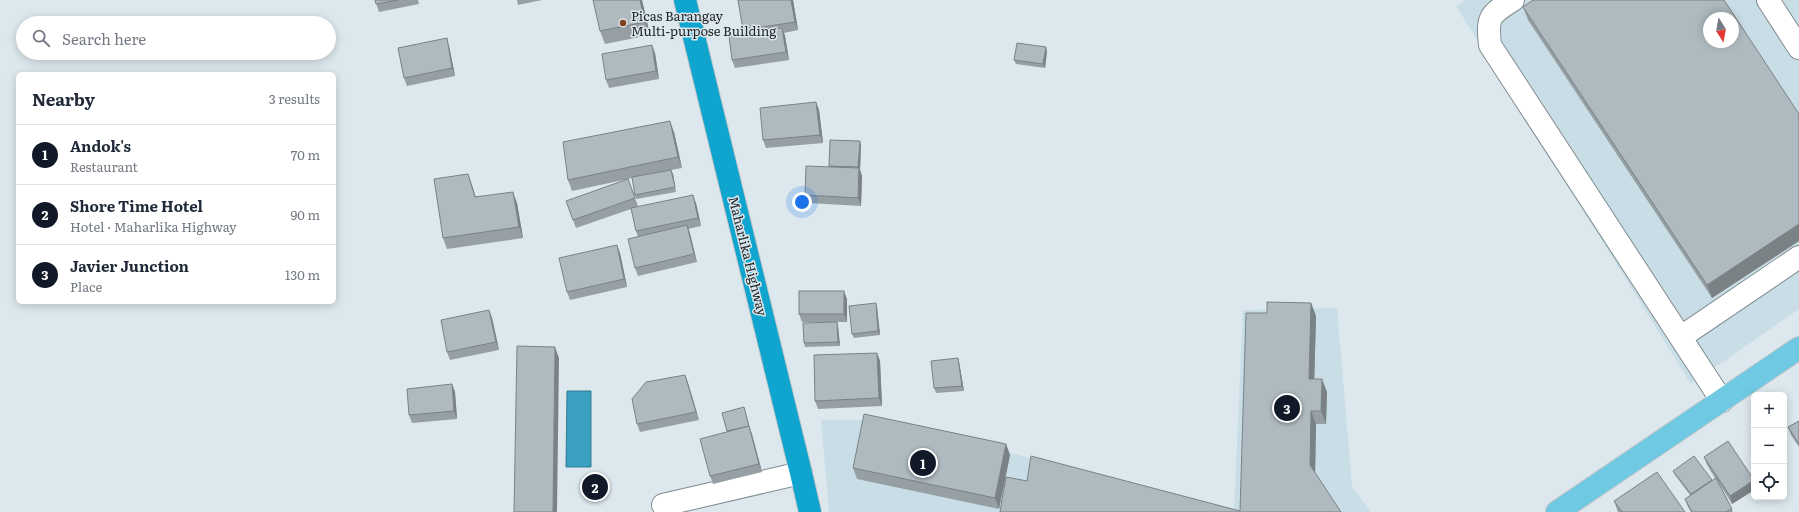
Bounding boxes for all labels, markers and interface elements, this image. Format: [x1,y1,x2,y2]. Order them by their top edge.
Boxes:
place label: Picas Barangay Multi-purpose Building [631,6,777,40]
north arrow [1703,12,1739,48]
search box [16,16,336,60]
marker: Picas Barangay Multi-purpose Building [618,18,628,28]
icon: search [30,27,52,49]
text: Search here [62,27,146,50]
text: Nearby [32,86,95,111]
text: 3 results [269,89,320,108]
text: Andok's [70,134,131,157]
text: 1 [42,145,48,164]
text: 70 m [291,145,320,164]
text: Restaurant [70,157,138,176]
your location [792,192,812,212]
text: Shore Time Hotel [70,194,203,217]
street label: Maharlika Highway [724,194,773,318]
text: 2 [42,205,48,224]
text: 90 m [290,205,320,224]
text: Hotel · Maharlika Highway [70,217,237,236]
text: Javier Junction [70,254,189,277]
text: 3 [41,265,49,284]
text: 130 m [285,265,320,284]
text: Place [70,277,102,296]
map controls [1751,392,1787,500]
button: + [1751,392,1787,428]
pin: 3 [1274,393,1300,423]
button: − [1751,428,1787,464]
pin: 1 [910,448,936,478]
button: locate [1751,464,1787,500]
pin: 2 [582,472,608,502]

